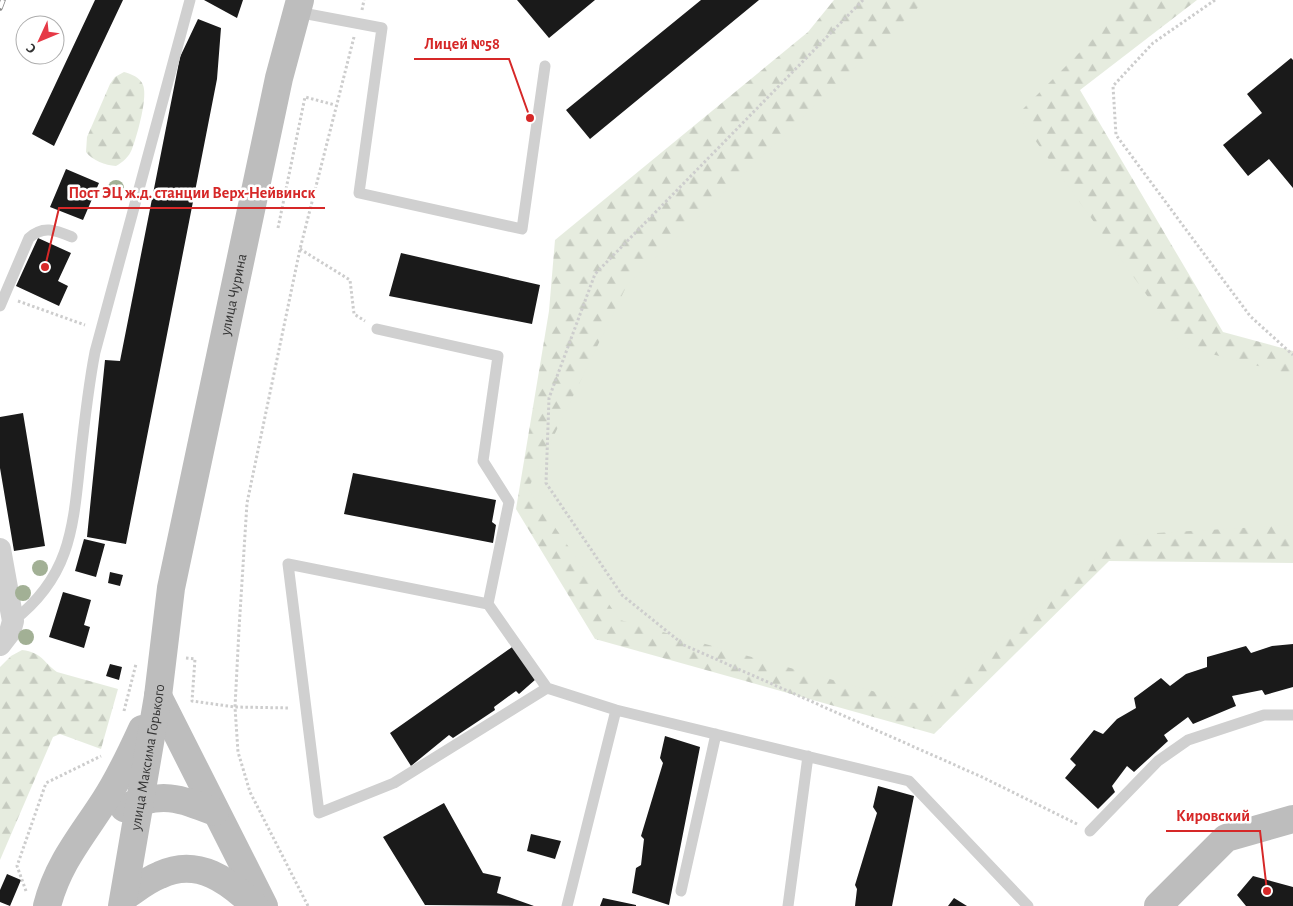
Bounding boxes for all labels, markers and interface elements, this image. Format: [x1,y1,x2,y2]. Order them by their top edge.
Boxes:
north arrow [15,15,65,65]
callout: Лицей №58 [414,28,509,59]
text: Лицей №58 [424,36,500,52]
text: С [23,41,39,56]
callout: Пост ЭЦ ж.д. станции Верх-Нейвинск [59,177,325,208]
text: Пост ЭЦ ж.д. станции Верх-Нейвинск [69,185,315,201]
street label: улица Чурина [218,252,250,338]
street label: улица Максима Горького [128,683,167,832]
callout: Кировский [1166,800,1260,831]
text: Кировский [1176,808,1250,824]

